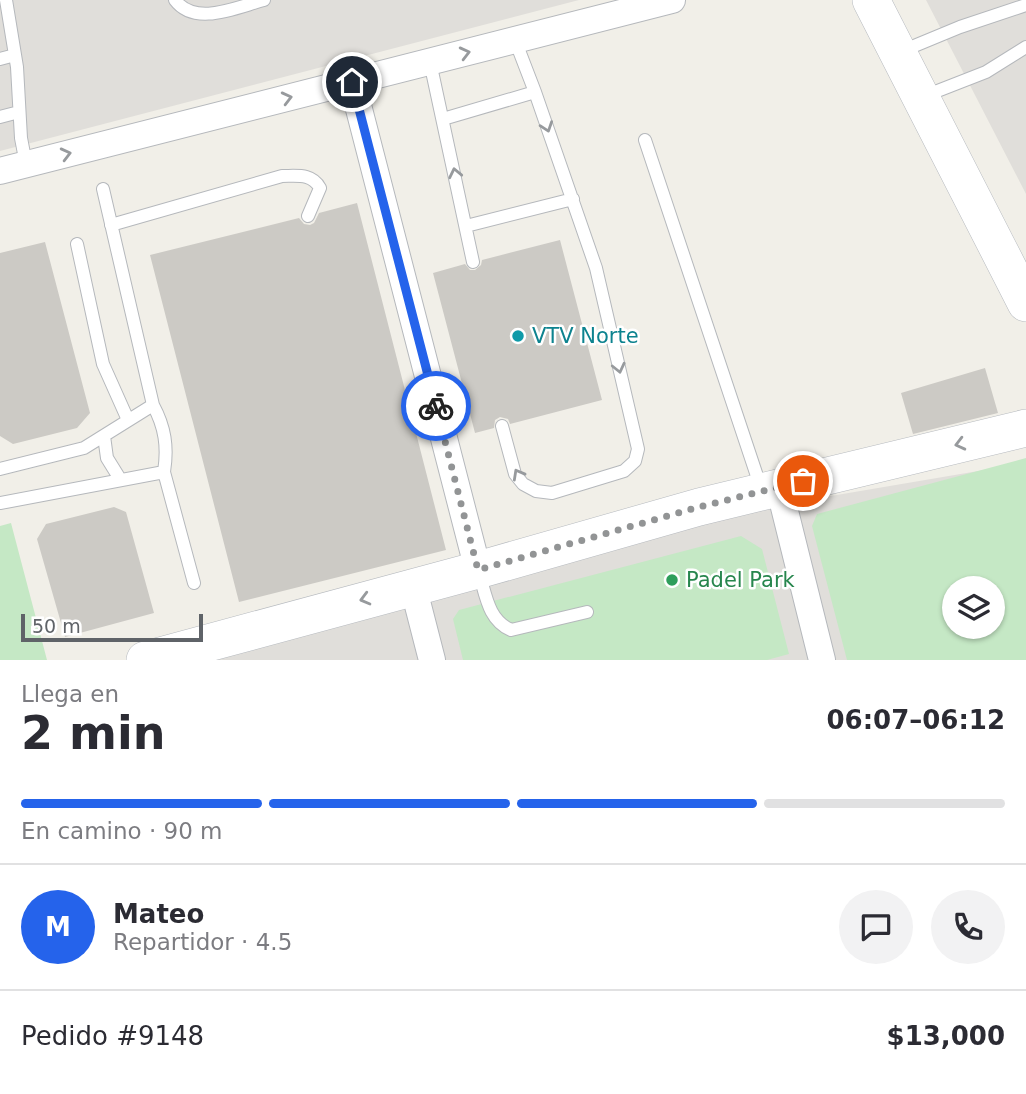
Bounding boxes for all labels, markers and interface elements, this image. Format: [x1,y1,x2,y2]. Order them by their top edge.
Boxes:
one-way arrow [459,47,471,61]
pin [322,52,382,112]
icon: home [333,63,371,101]
one-way arrow [281,92,293,106]
one-way arrow [539,120,553,132]
one-way arrow [60,148,72,162]
one-way arrow [448,167,463,179]
place label: VTV Norte [532,324,639,348]
marker: VTV Norte [510,328,526,344]
one-way arrow [611,362,626,374]
courier [401,371,471,441]
icon: bike [417,387,455,425]
one-way arrow [954,436,966,450]
pin [773,451,833,511]
icon: bag [784,462,822,500]
one-way arrow [513,469,526,482]
place label: Padel Park [686,568,796,592]
marker: Padel Park [664,572,680,588]
map controls [942,576,1005,639]
button: layers [942,576,1005,639]
one-way arrow [359,591,371,606]
scale bar [21,611,203,643]
text: 50 m [32,615,81,637]
text: Llega en [21,681,119,707]
text: 06:07–06:12 [826,705,1005,735]
text: 2 min [21,706,165,760]
text: En camino · 90 m [21,818,223,844]
button: chat [839,890,913,964]
button: phone [931,890,1005,964]
text: Mateo [113,899,204,929]
text: M [45,912,71,942]
text: Repartidor · 4.5 [113,929,292,955]
text: Pedido #9148 [21,1021,204,1051]
text: $13,000 [887,1021,1005,1051]

